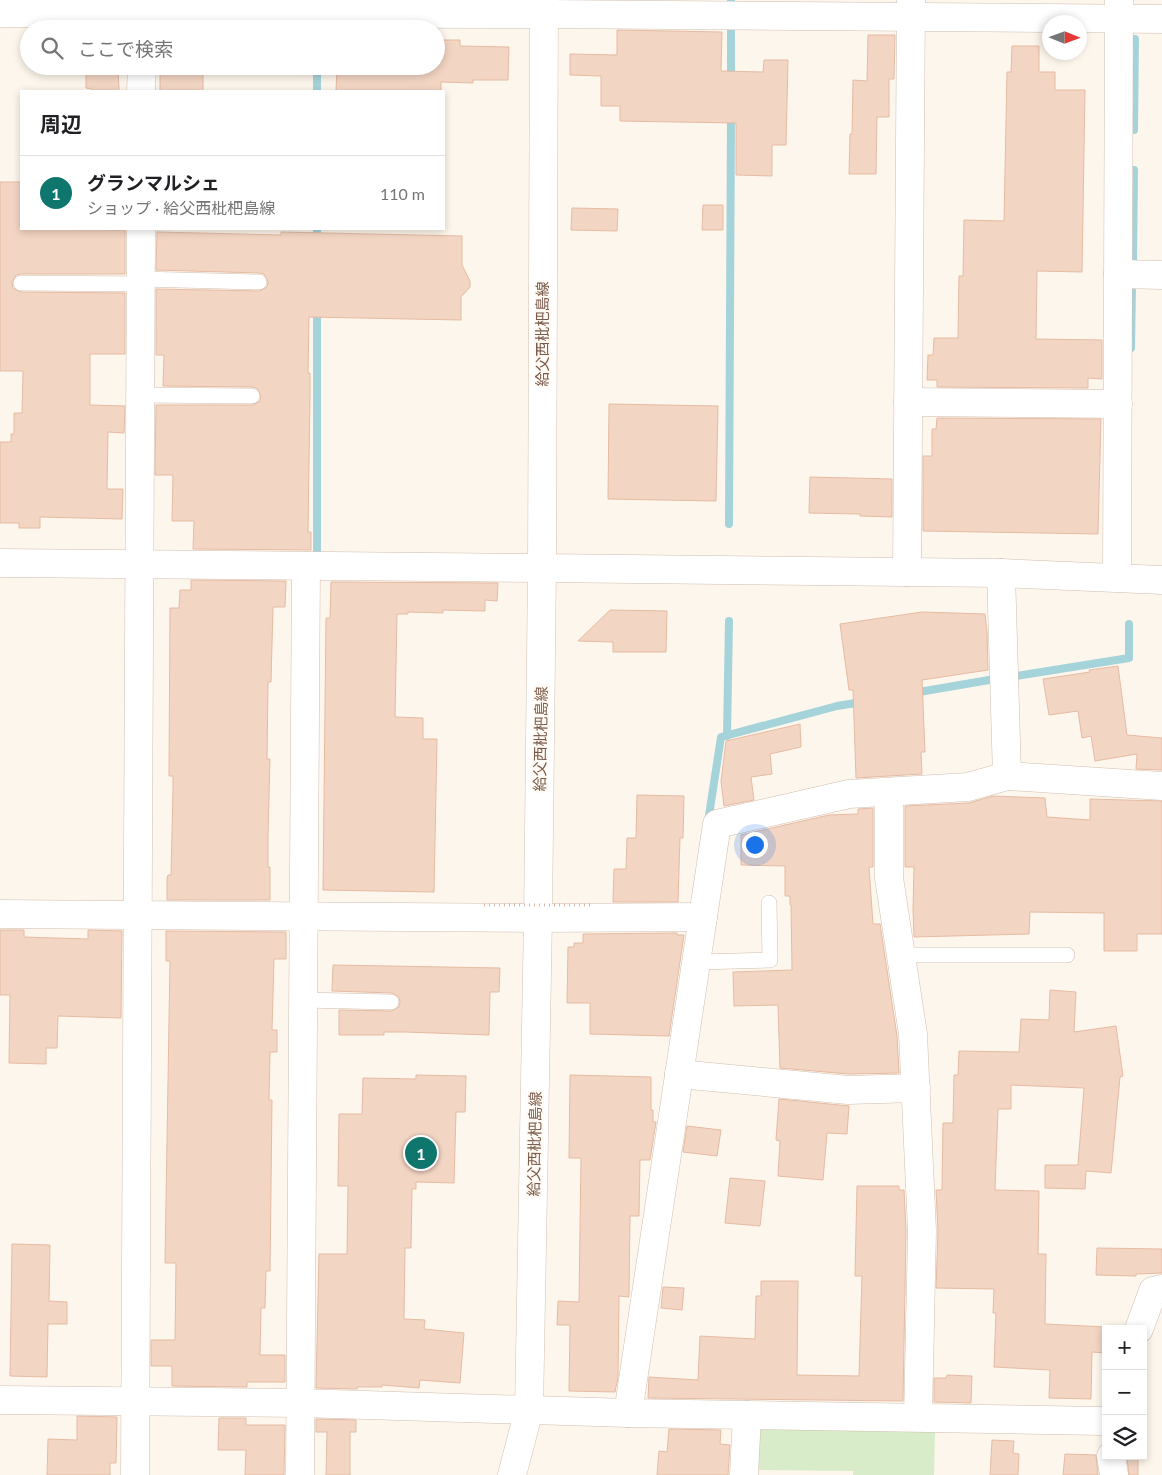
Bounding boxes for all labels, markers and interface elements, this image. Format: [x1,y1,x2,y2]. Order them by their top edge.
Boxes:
north arrow [1042,15,1087,60]
search box [20,20,445,75]
icon: search [38,34,66,62]
text: ここで検索 [78,37,173,60]
text: 周辺 [40,111,82,136]
text: グランマルシェ [87,171,220,194]
text: 1 [51,184,61,203]
text: 110 m [380,184,425,203]
text: ショップ · 給父西枇杷島線 [87,198,275,217]
street label: 給父西枇杷島線 [533,281,551,387]
street label: 給父西枇杷島線 [530,686,550,792]
your location [742,832,768,858]
street label: 給父西枇杷島線 [524,1091,544,1197]
pin: 1 [405,1134,437,1172]
map controls [1102,1325,1147,1460]
button: + [1102,1325,1147,1370]
button: − [1102,1370,1147,1415]
button: layers [1102,1415,1147,1460]

